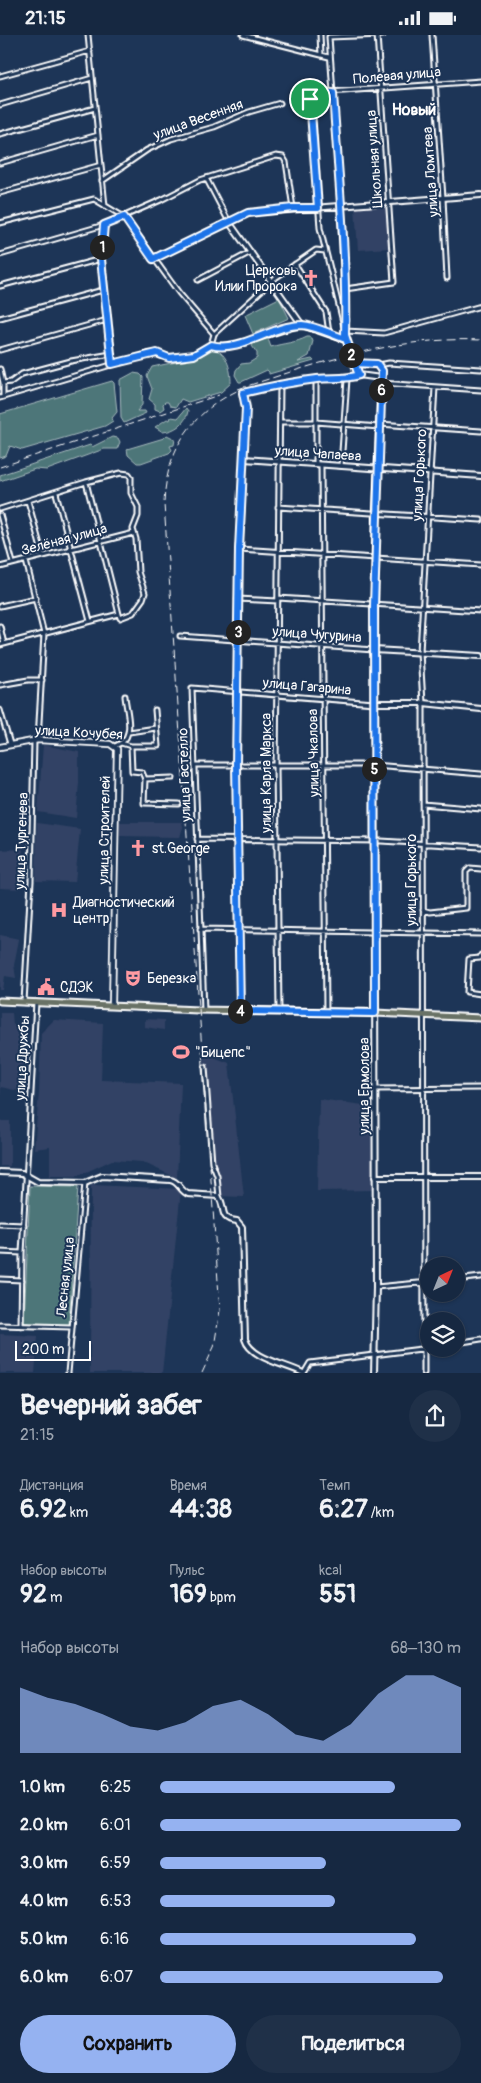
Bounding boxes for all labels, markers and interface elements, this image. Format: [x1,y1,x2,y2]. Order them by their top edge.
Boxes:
text: 21:15 [25,6,66,30]
street label: Полевая улица [352,63,442,88]
pin [289,78,331,120]
icon: arrive [296,85,324,113]
street label: улица Весенняя [150,95,245,144]
district label: Новый [392,100,437,120]
street label: Школьная улица [363,109,386,208]
street label: улица Ломтева [419,126,442,219]
pin: 1 [90,235,114,259]
text: 1 [100,239,105,256]
place label: Церковь Илии Пророка [215,262,297,295]
church icon: Церковь Илии Пророка [301,268,321,288]
pin: 2 [338,343,364,367]
text: 2 [348,347,355,364]
pin: 6 [368,377,394,403]
text: 6 [377,382,386,399]
street label: улица Горького [409,428,430,523]
street label: улица Чапаева [273,442,362,465]
street label: Зелёная улица [19,520,109,559]
pin: 3 [226,619,250,645]
street label: улица Чугурина [271,623,362,646]
text: 3 [235,624,242,641]
street label: улица Гагарина [261,674,352,699]
street label: улица Чкалова [304,709,323,798]
street label: улица Карла Маркса [258,713,275,834]
street label: улица Кочубея [34,722,123,743]
street label: улица Гастелло [174,727,195,823]
pin: 5 [362,757,386,781]
text: 5 [371,761,378,778]
street label: улица Строителей [95,775,114,886]
street label: улица Тургенева [11,792,32,891]
street label: улица Горького [403,833,420,927]
church icon: st.George [128,838,148,858]
place label: st.George [152,840,210,857]
place label: Диагностический центр [72,894,175,927]
hospital icon: Диагностический центр [49,900,69,920]
theatre icon: Березка [123,968,143,988]
place label: Березка [147,970,196,987]
public building icon: СДЭК [36,977,56,997]
place label: СДЭК [60,979,94,996]
pin: 4 [228,999,252,1023]
text: 4 [236,1003,245,1020]
street label: улица Дружбы [12,1015,33,1102]
street label: улица Ермолова [356,1038,373,1135]
sports icon: "Бицепс" [171,1042,191,1062]
place label: "Бицепс" [195,1044,251,1061]
street label: Лесная улица [53,1236,78,1319]
north arrow [420,1257,465,1303]
map controls [420,1257,465,1357]
button: layers [420,1312,465,1357]
scale bar [15,1338,91,1361]
text: 200 m [22,1341,64,1358]
text: Вечерний забег [20,1388,202,1423]
button: share [409,1390,461,1442]
text: 21:15 [20,1425,54,1445]
text: Дистанция [20,1477,84,1494]
text: Время [170,1477,207,1494]
text: Темп [319,1477,350,1494]
text: 6.92 [20,1494,67,1525]
text: 44:38 [170,1494,232,1525]
text: 6:27 [319,1494,368,1525]
text: km [67,1504,88,1521]
text: /km [368,1504,394,1521]
text: Набор высоты [20,1562,107,1579]
text: Пульс [170,1562,205,1579]
text: kcal [319,1562,342,1579]
text: 92 [20,1579,47,1610]
text: 169 [170,1579,207,1610]
text: 551 [319,1579,356,1610]
text: m [47,1589,62,1606]
text: bpm [207,1589,236,1606]
text: Набор высоты [20,1638,119,1658]
text: 68–130 m [390,1638,461,1658]
text: 1.0 km [20,1777,65,1797]
text: 6:25 [100,1777,131,1797]
text: 2.0 km [20,1815,68,1835]
text: 6:01 [100,1815,131,1835]
text: 3.0 km [20,1853,68,1873]
text: 6:59 [100,1853,131,1873]
text: 4.0 km [20,1891,68,1911]
text: 6:53 [100,1891,131,1911]
text: 5.0 km [20,1929,67,1949]
text: 6:16 [100,1929,129,1949]
text: 6.0 km [20,1967,68,1987]
text: 6:07 [100,1967,133,1987]
button: Сохранить [20,2015,236,2073]
button: Поделиться [246,2015,461,2073]

